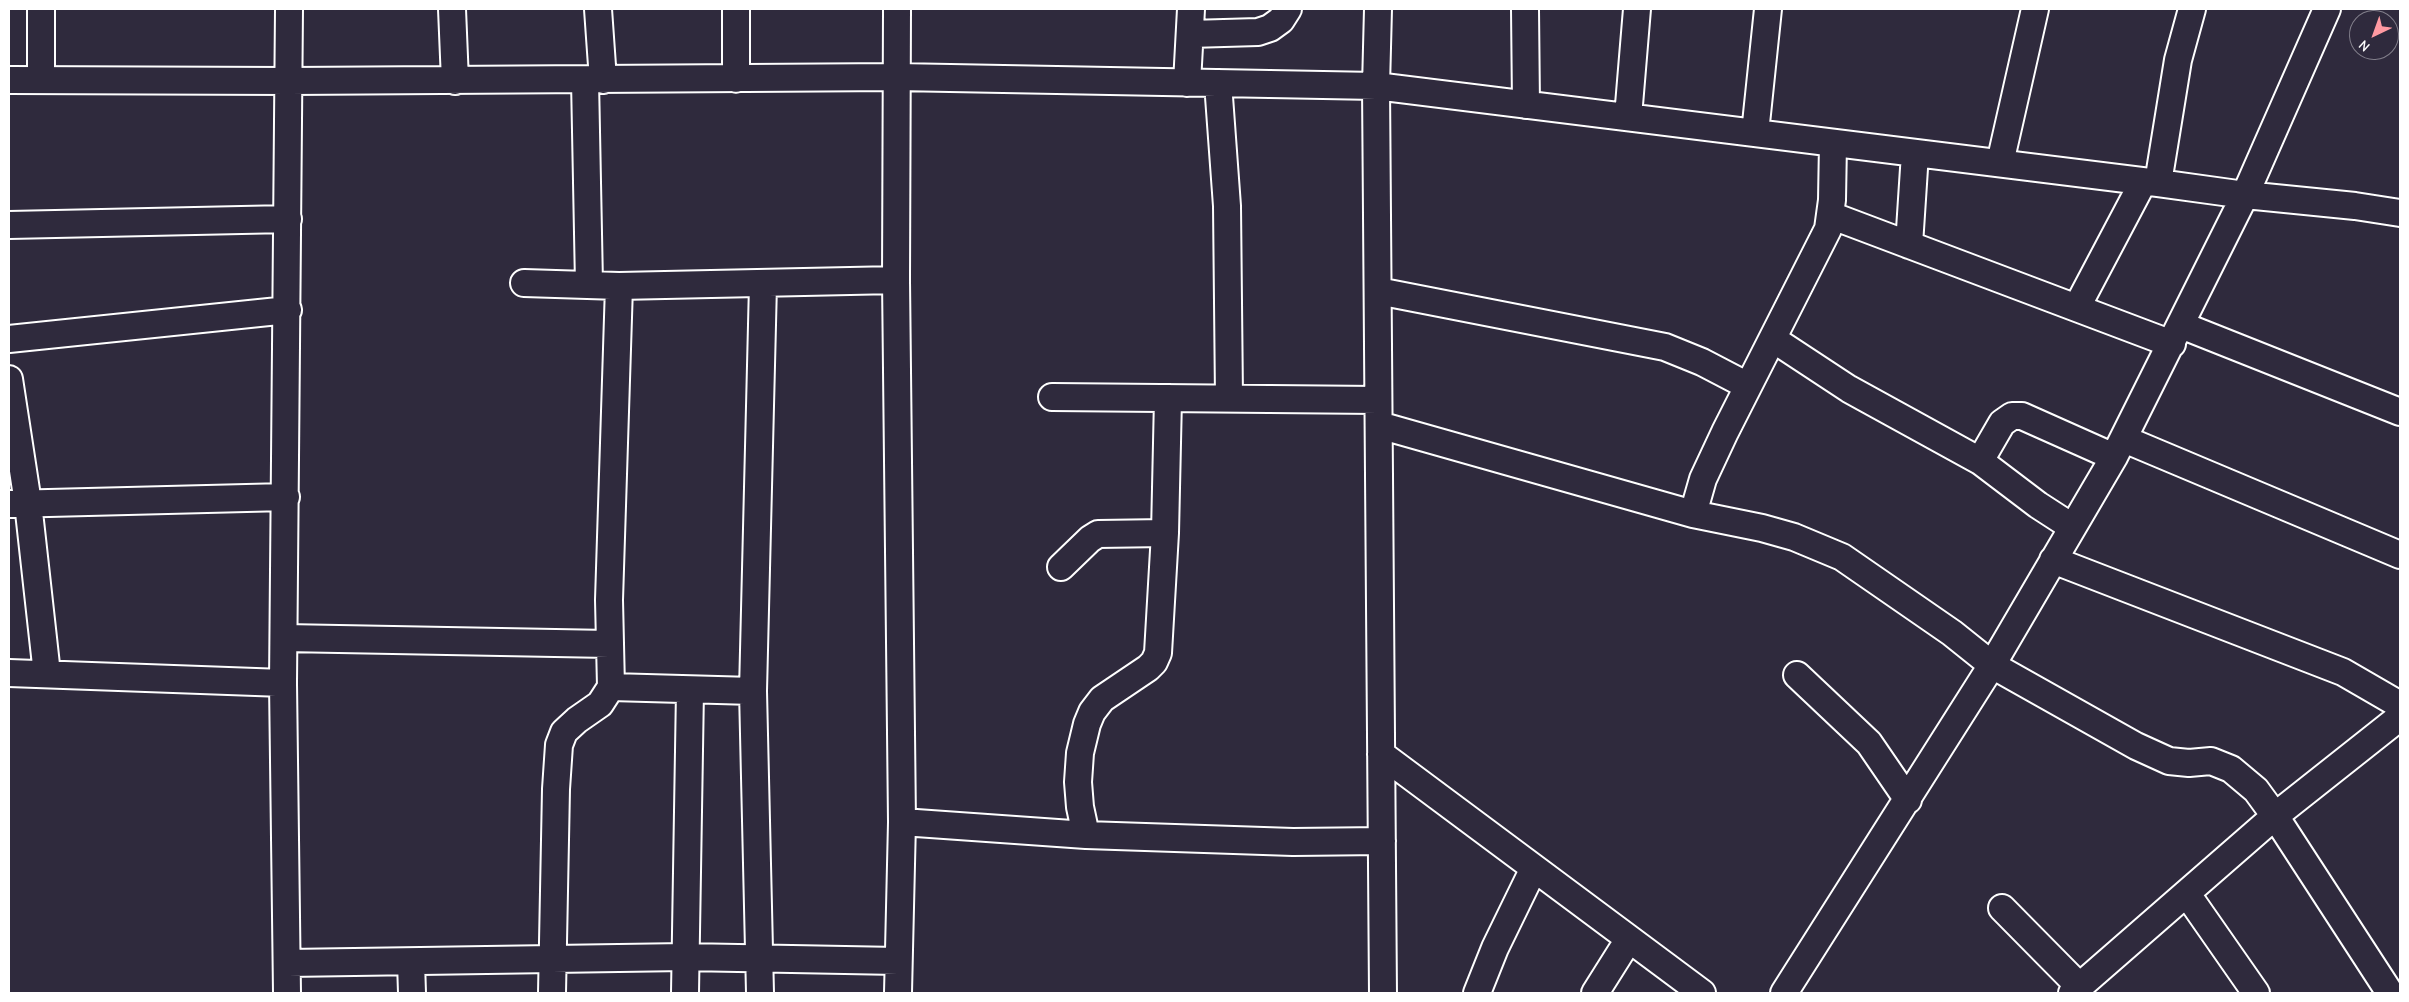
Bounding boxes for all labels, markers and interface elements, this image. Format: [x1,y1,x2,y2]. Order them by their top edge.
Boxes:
north arrow [2349,10,2399,60]
text: N [2355,36,2373,55]

